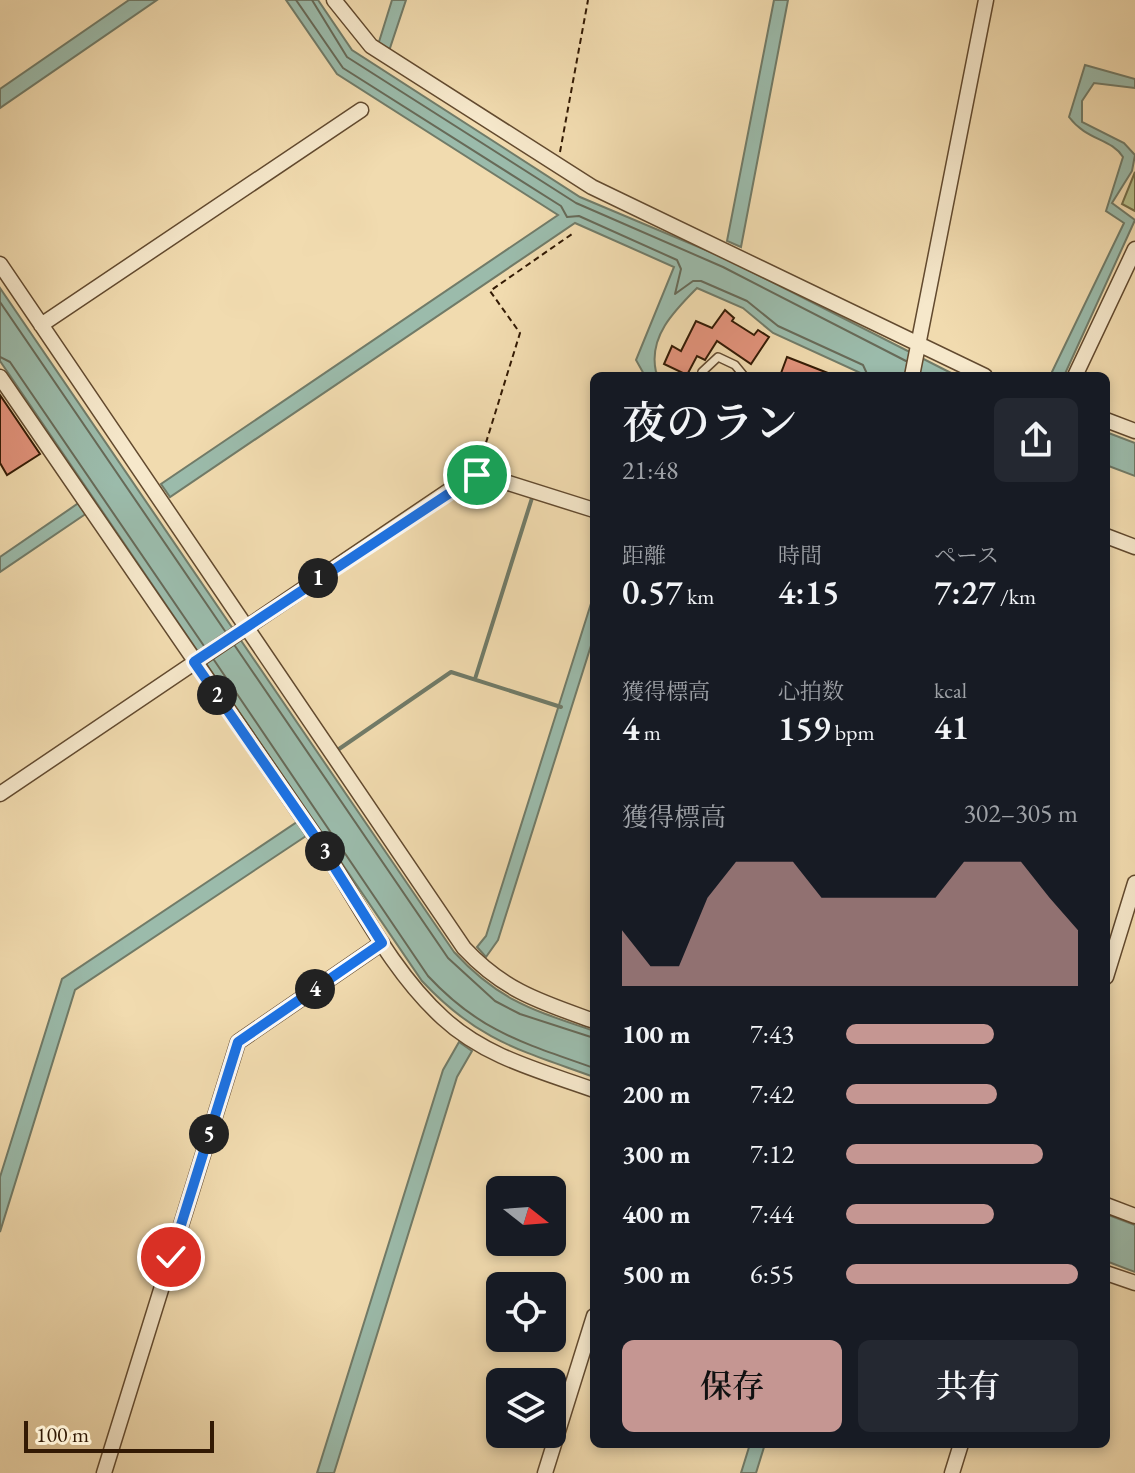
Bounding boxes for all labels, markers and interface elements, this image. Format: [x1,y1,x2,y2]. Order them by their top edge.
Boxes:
text: 夜のラン [622,394,798,451]
button: share [994,398,1078,482]
pin [443,441,511,509]
icon: arrive [455,453,499,497]
text: 21:48 [622,453,678,487]
text: 距離 [622,541,666,570]
text: 時間 [778,541,822,570]
text: ペース [934,541,999,570]
pin: 1 [298,558,338,598]
text: 1 [312,563,324,592]
text: 0.57 [622,570,683,614]
text: 4:15 [778,570,840,614]
text: 7:27 [934,570,996,614]
text: km [683,582,714,611]
text: /km [996,582,1036,611]
pin: 2 [197,675,237,715]
text: kcal [934,676,967,705]
text: 獲得標高 [622,677,710,706]
text: 心拍数 [778,677,844,706]
text: 2 [211,680,223,709]
text: 41 [934,705,969,749]
text: 4 [622,706,639,750]
text: 159 [778,706,830,750]
text: m [639,718,661,747]
text: bpm [830,718,875,747]
text: 302–305 m [963,796,1078,830]
text: 獲得標高 [622,800,726,834]
pin: 3 [305,831,345,871]
text: 3 [319,836,331,865]
pin: 4 [295,969,335,1009]
text: 4 [309,974,321,1003]
text: 100 m [622,1017,690,1051]
text: 7:43 [750,1017,794,1051]
text: 200 m [622,1077,690,1111]
text: 7:42 [750,1077,794,1111]
pin: 5 [189,1114,229,1154]
text: 5 [203,1119,215,1148]
text: 300 m [622,1137,690,1171]
text: 7:12 [750,1137,794,1171]
north arrow [486,1176,566,1256]
map controls [486,1176,566,1448]
text: 400 m [622,1197,690,1231]
text: 7:44 [750,1197,794,1231]
pin [137,1223,205,1291]
icon: check [149,1235,193,1279]
text: 500 m [622,1257,690,1291]
text: 6:55 [750,1257,794,1291]
button: locate [486,1272,566,1352]
button: 保存 [622,1340,842,1432]
button: 共有 [858,1340,1078,1432]
button: layers [486,1368,566,1448]
scale bar [24,1417,214,1453]
text: 100 m [36,1420,89,1449]

